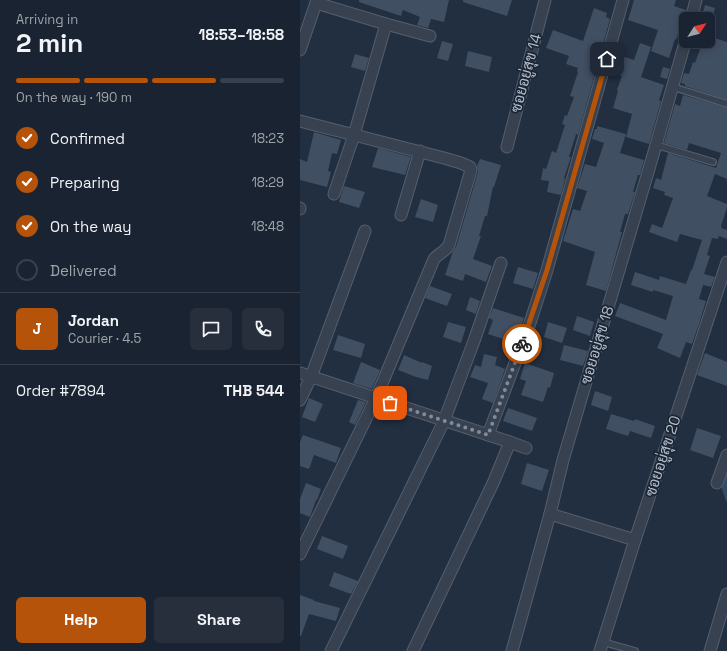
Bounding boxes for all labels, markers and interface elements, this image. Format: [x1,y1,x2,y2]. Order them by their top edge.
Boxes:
text: Arriving in [16,11,78,28]
north arrow [679,12,715,48]
map controls [679,12,715,48]
text: 18:53–18:58 [199,25,284,44]
text: 2 min [16,26,83,60]
street label: ซอยอยู่สุข 14 [506,31,547,115]
pin [590,42,624,76]
icon: home [596,48,618,70]
text: On the way · 190 m [16,89,132,106]
icon: check [16,127,38,149]
text: Confirmed [50,129,125,148]
text: 18:23 [252,130,284,147]
icon: check [16,171,38,193]
text: Preparing [50,173,120,192]
text: 18:29 [251,174,284,191]
icon: check [16,215,38,237]
text: On the way [50,217,131,236]
text: 18:48 [251,218,284,235]
text: Delivered [50,261,117,280]
street label: ซอยอยู่สุข 18 [576,303,619,387]
button: chat [190,308,232,350]
button: phone [242,308,284,350]
text: Jordan [68,311,119,330]
text: J [32,319,42,338]
courier [502,324,542,364]
text: Courier · 4.5 [68,330,141,347]
icon: bike [511,333,533,355]
text: Order #7894 [16,381,105,400]
text: THB 544 [223,381,284,400]
pin [373,386,407,420]
icon: bag [379,392,401,414]
street label: ซอยอยู่สุข 20 [640,413,686,499]
button: Help [16,597,146,643]
button: Share [154,597,284,643]

